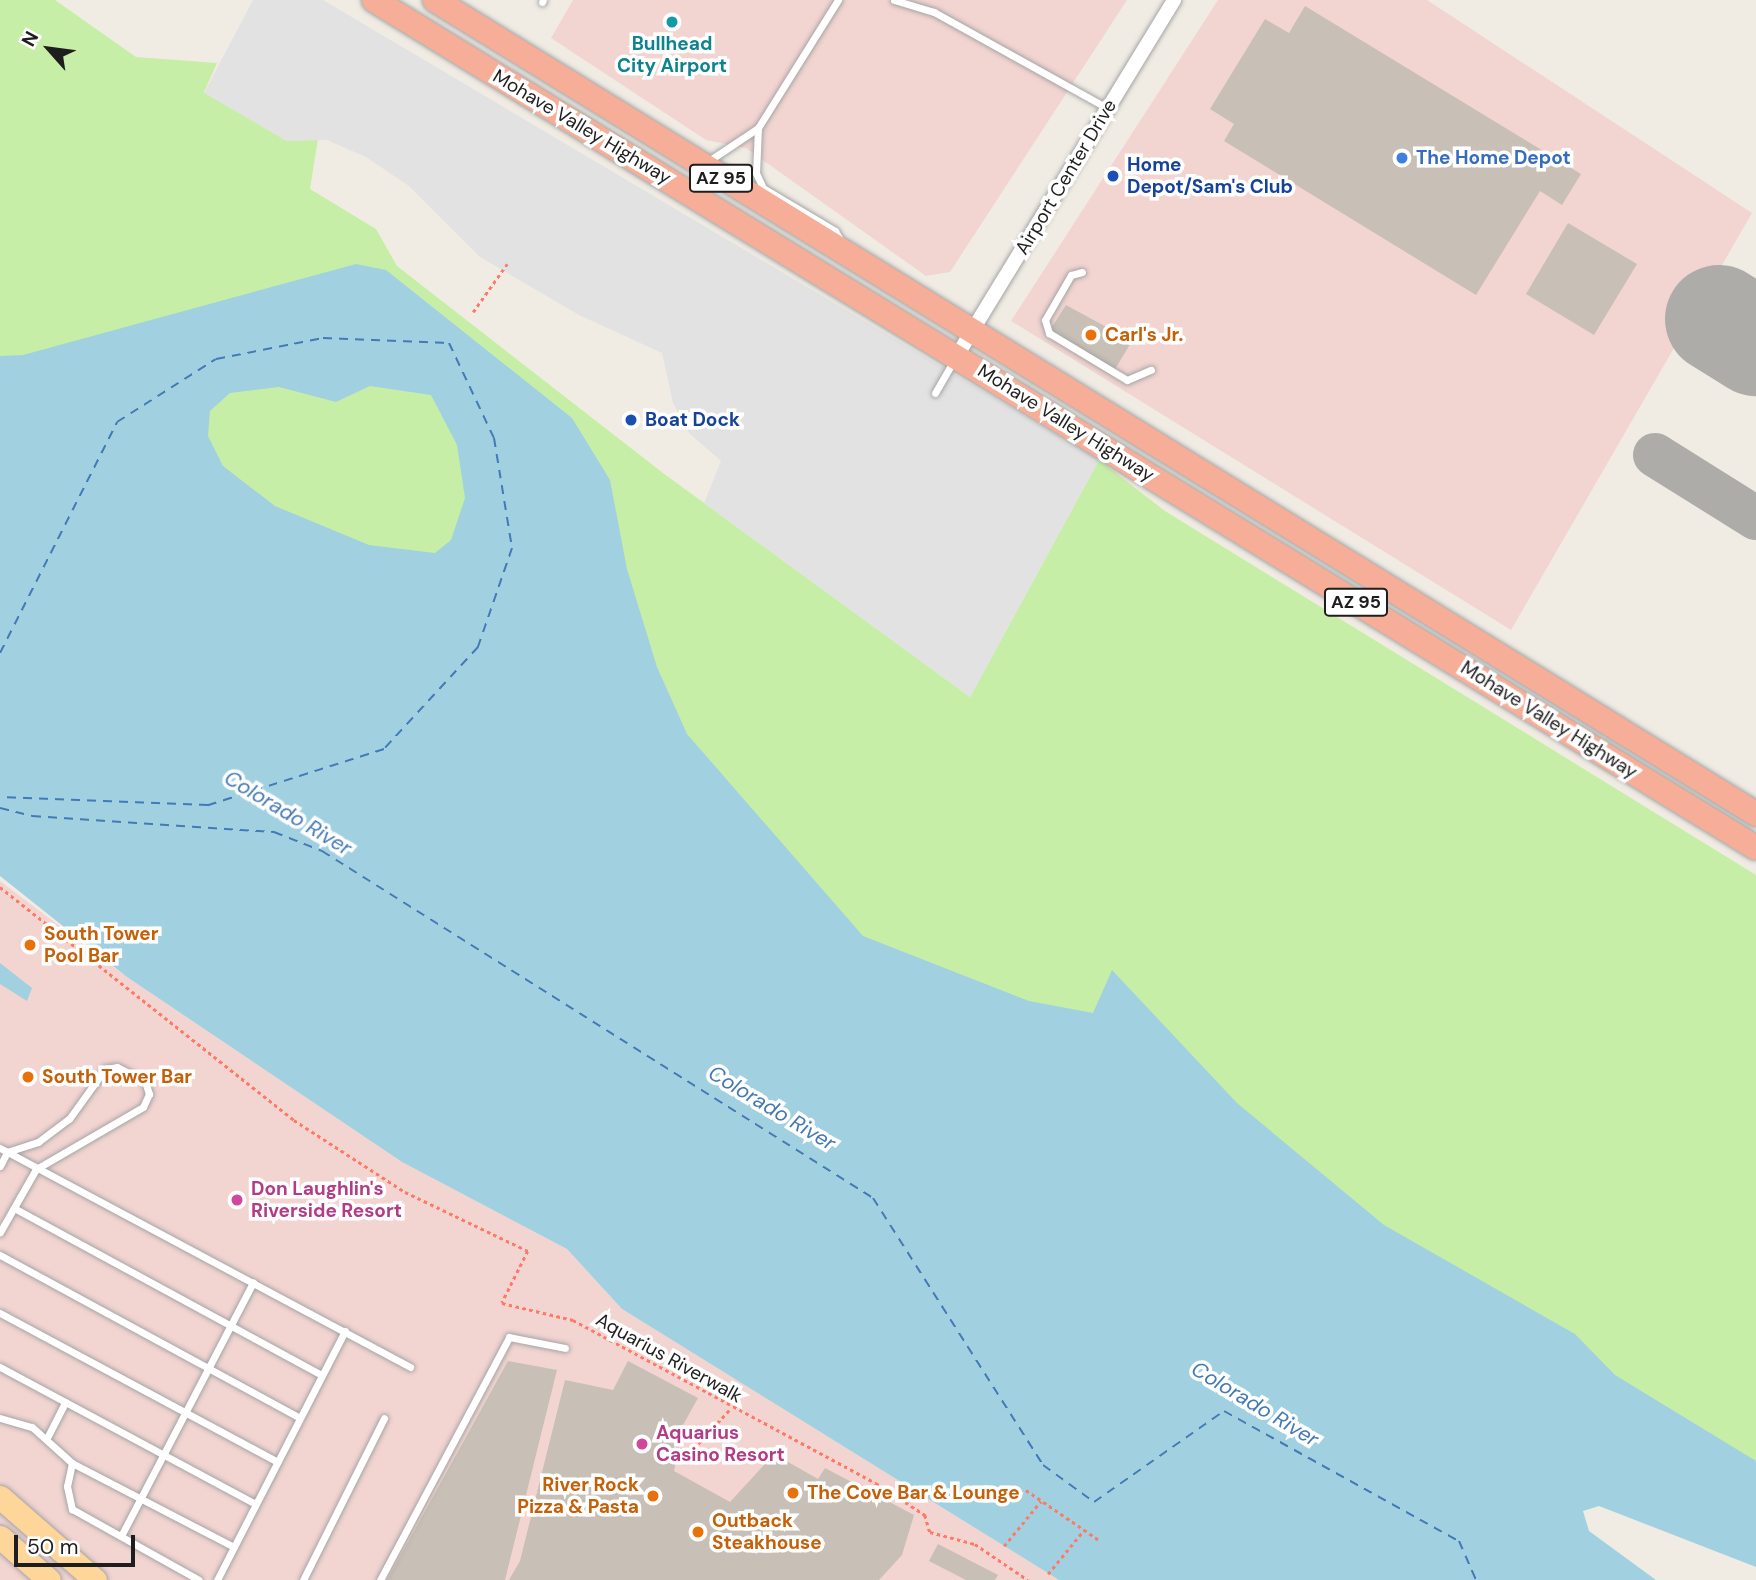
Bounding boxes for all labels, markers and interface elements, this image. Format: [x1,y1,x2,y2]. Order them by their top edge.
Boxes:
north arrow [14,14,84,84]
marker: Bullhead City Airport [664,14,680,30]
text: N [16,27,44,51]
place label: Bullhead City Airport [617,33,727,77]
street label: Mohave Valley Highway [489,65,675,189]
street label: Airport Center Drive [1011,95,1121,259]
place label: The Home Depot [1416,147,1571,169]
marker: The Home Depot [1394,150,1410,166]
place label: Home Depot/Sam's Club [1127,154,1293,198]
road number: AZ 95 [688,163,754,192]
marker: Home Depot/Sam's Club [1105,168,1121,184]
place label: Carl's Jr. [1105,324,1183,346]
marker: Carl's Jr. [1083,327,1099,343]
street label: Mohave Valley Highway [974,359,1158,487]
place label: Boat Dock [645,409,740,431]
marker: Boat Dock [623,412,639,428]
road number: AZ 95 [1323,588,1389,616]
street label: Mohave Valley Highway [1457,656,1641,784]
water label: Colorado River [220,765,356,861]
place label: South Tower Pool Bar [44,923,159,967]
marker: South Tower Pool Bar [22,937,38,953]
water label: Colorado River [704,1060,840,1156]
place label: South Tower Bar [42,1066,192,1088]
marker: South Tower Bar [20,1069,36,1085]
place label: Don Laughlin's Riverside Resort [251,1178,402,1222]
marker: Don Laughlin's Riverside Resort [229,1192,245,1208]
street label: Aquarius Riverwalk [592,1308,746,1408]
water label: Colorado River [1187,1356,1323,1452]
place label: Aquarius Casino Resort [656,1422,785,1466]
marker: Aquarius Casino Resort [634,1436,650,1452]
place label: River Rock Pizza & Pasta [517,1474,639,1518]
place label: The Cove Bar & Lounge [807,1482,1020,1504]
marker: The Cove Bar & Lounge [785,1485,801,1501]
marker: River Rock Pizza & Pasta [645,1488,661,1504]
place label: Outback Steakhouse [712,1510,822,1554]
scale bar [18,1520,138,1564]
marker: Outback Steakhouse [690,1524,706,1540]
text: 50 m [27,1533,78,1561]

